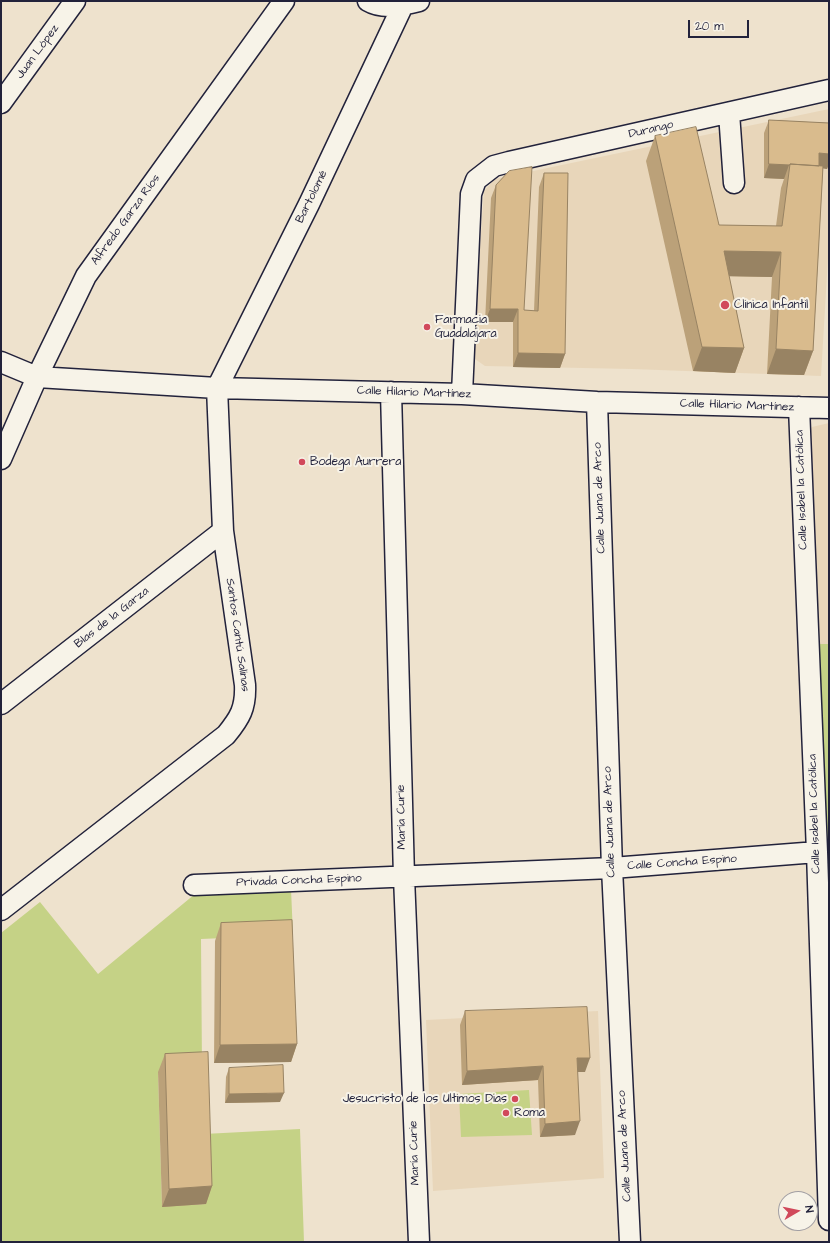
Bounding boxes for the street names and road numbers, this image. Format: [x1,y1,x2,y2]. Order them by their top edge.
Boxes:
street label: Juan López [14,22,62,82]
street label: Durango [627,118,675,142]
street label: Bartolomé [293,168,331,226]
street label: Alfredo Garza Ríos [88,172,164,268]
street label: Calle Hilario Martínez [357,384,471,402]
street label: Calle Hilario Martínez [680,397,794,415]
street label: Calle Isabel la Católica [793,430,811,550]
street label: Calle Juana de Arco [591,442,609,554]
street label: Santos Cantú Salinas [222,577,252,693]
street label: Blas de la Garza [72,584,152,652]
street label: Calle Isabel la Católica [806,754,824,874]
street label: Calle Juana de Arco [601,766,619,878]
street label: María Curie [394,784,410,850]
street label: Calle Concha Espino [627,852,737,874]
street label: Privada Concha Espino [236,872,362,890]
street label: Calle Juana de Arco [615,1090,635,1202]
street label: María Curie [407,1120,423,1186]

